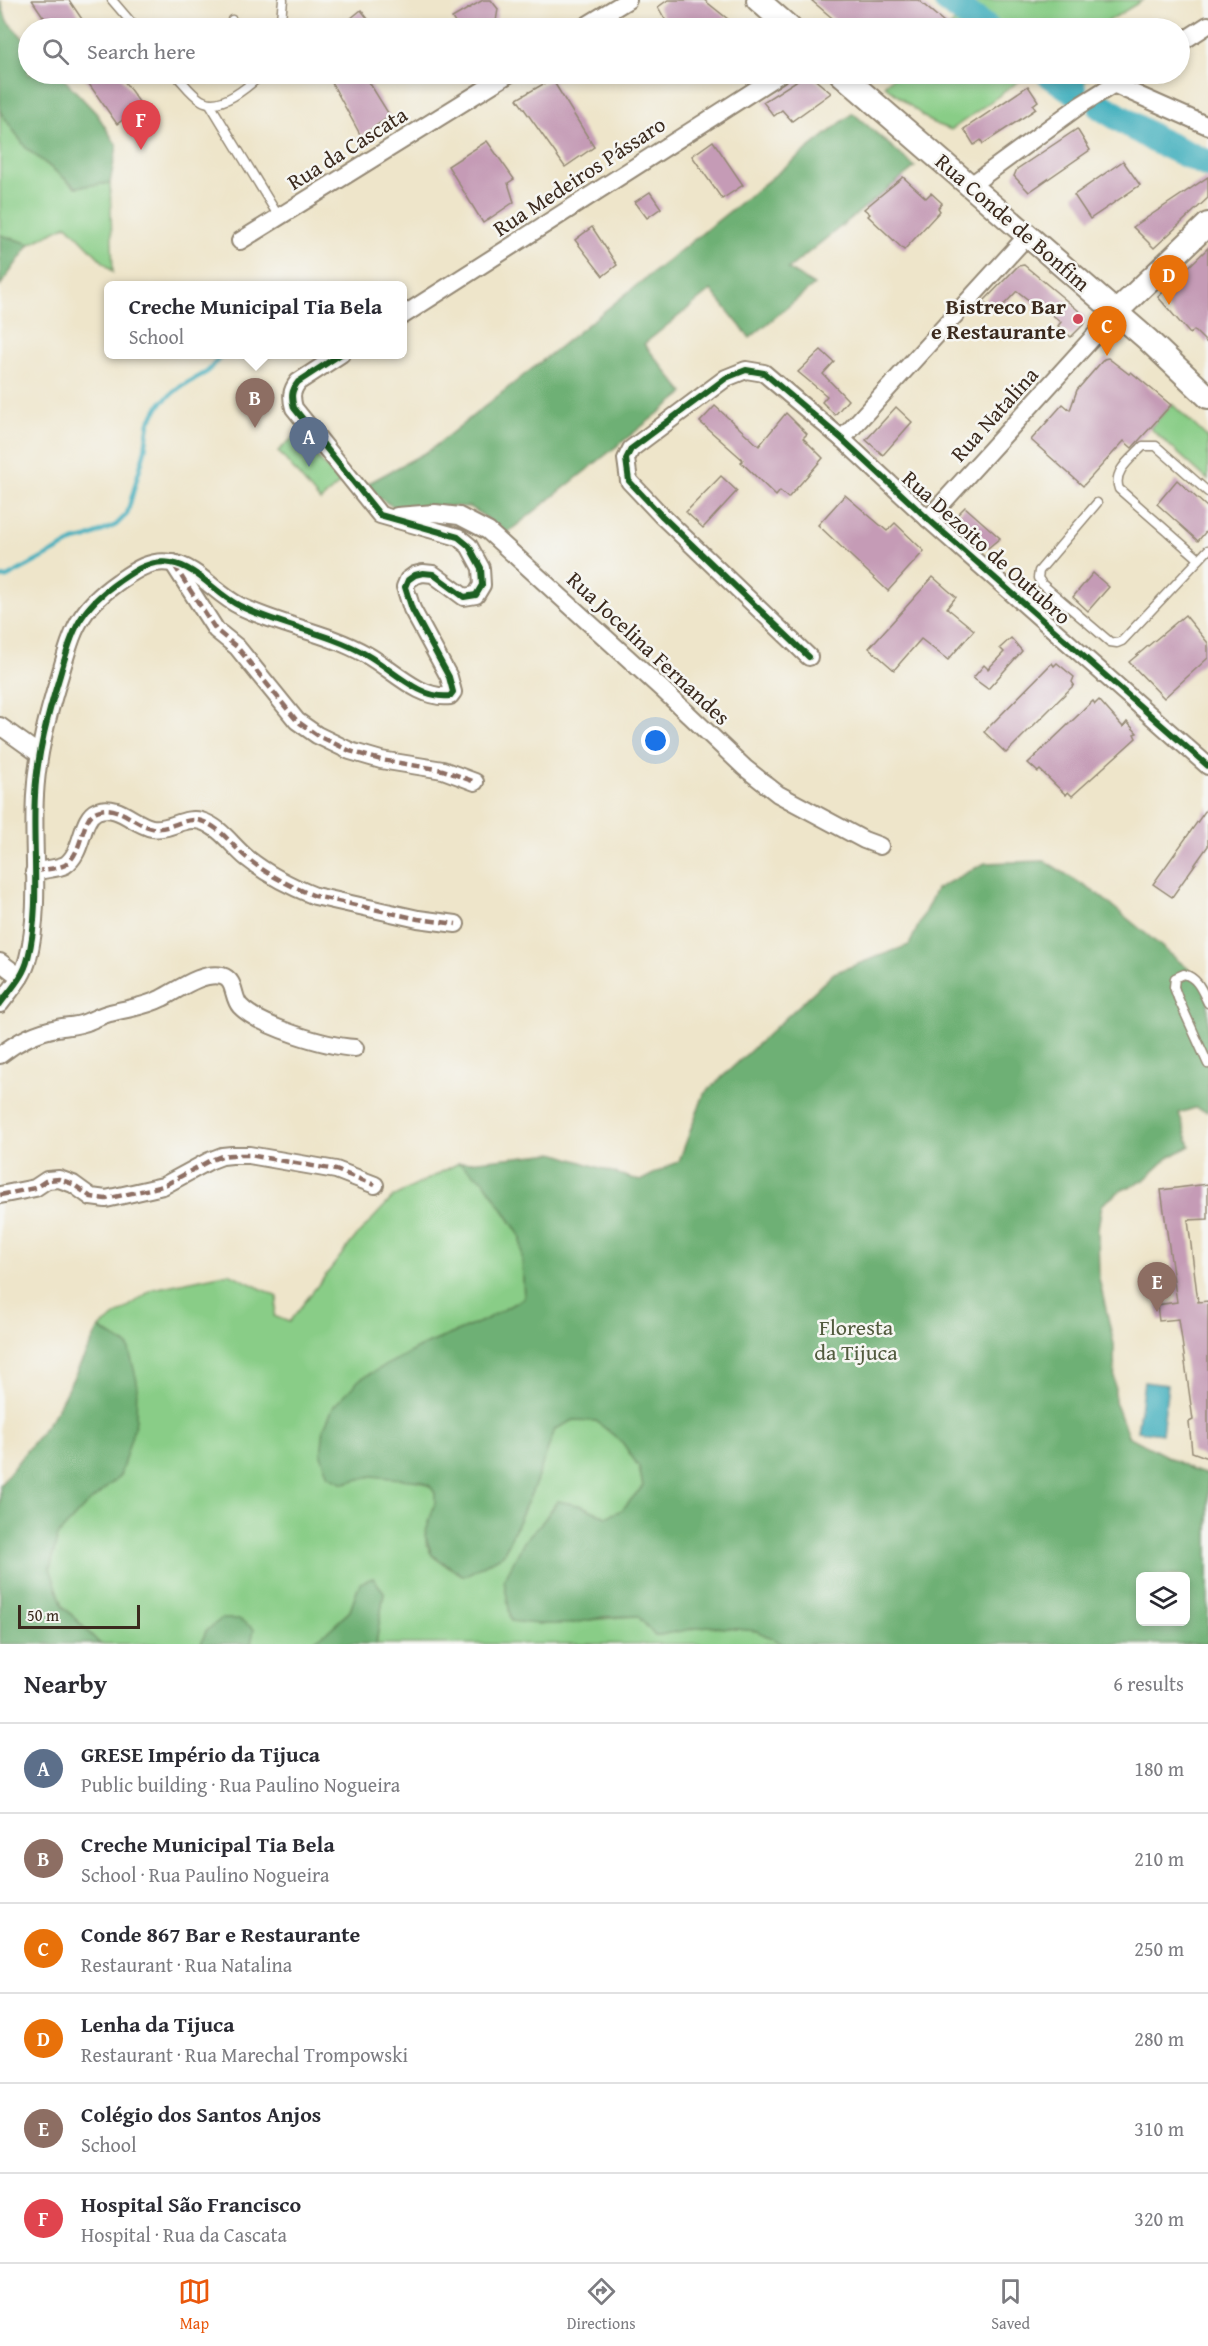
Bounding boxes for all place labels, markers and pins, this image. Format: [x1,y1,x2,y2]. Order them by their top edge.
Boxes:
pin: F [122,100,160,150]
pin: D [1150,256,1188,305]
place label: Bistreco Bar e Restaurante [931,290,1066,347]
pin: C [1088,306,1126,356]
marker: Bistreco Bar e Restaurante [1071,312,1085,326]
pin: B [236,378,274,428]
pin: A [290,418,328,467]
pin: E [1138,1262,1176,1312]

